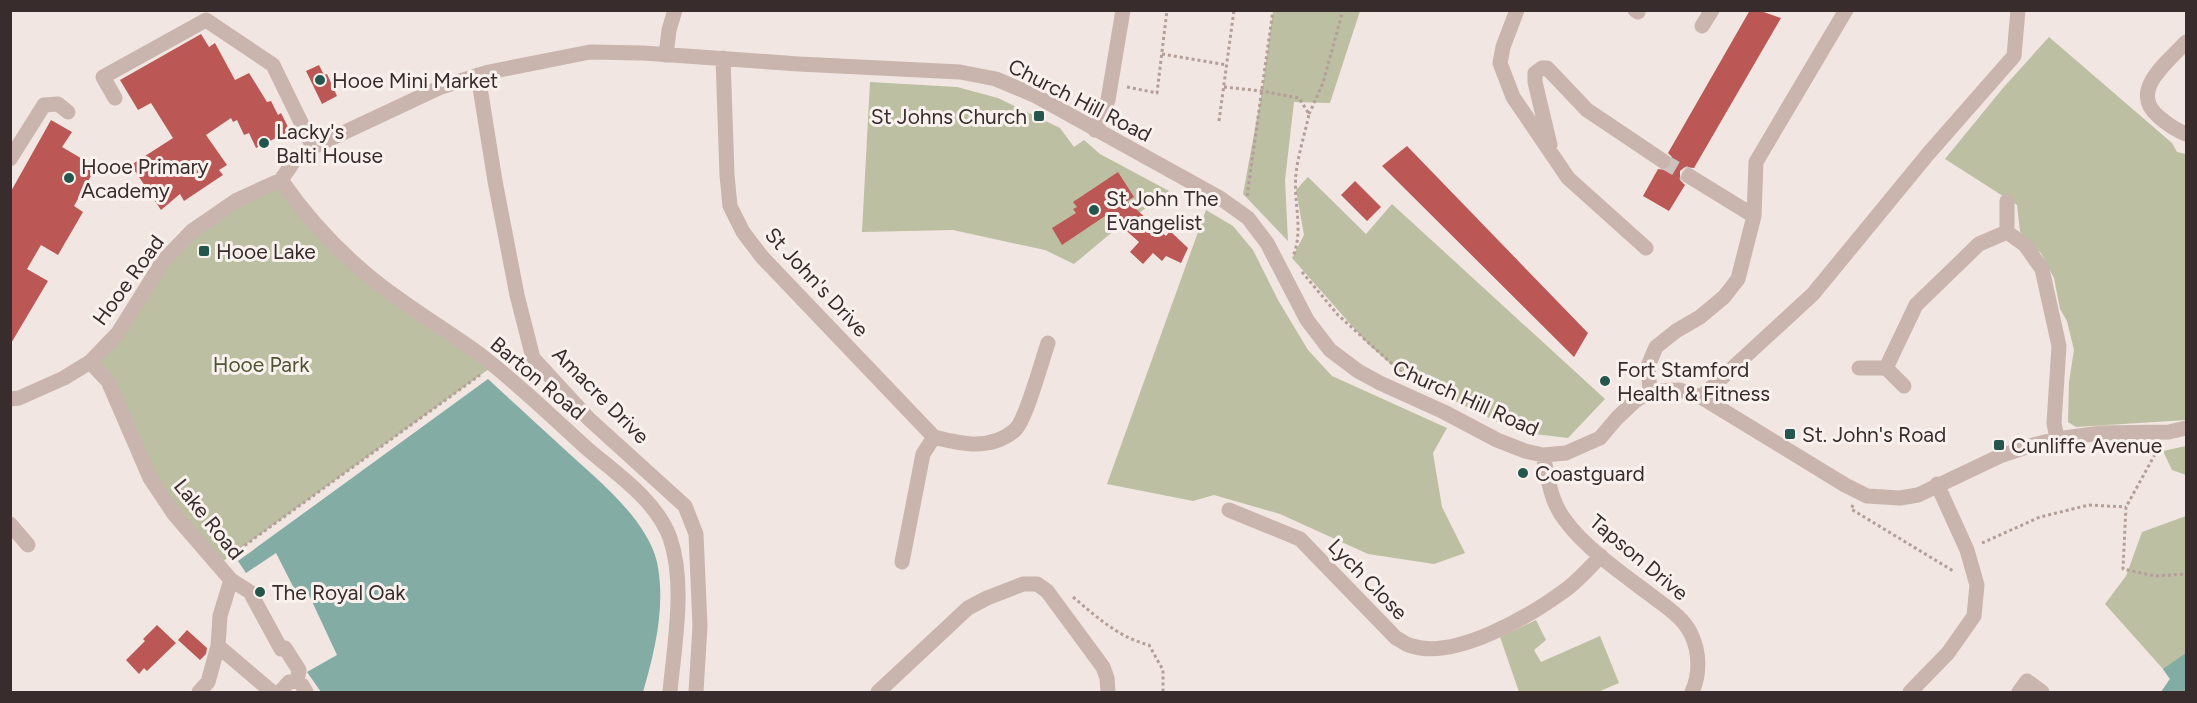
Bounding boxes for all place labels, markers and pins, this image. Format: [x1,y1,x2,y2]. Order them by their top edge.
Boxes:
place label: Hooe Mini Market [332,68,498,93]
marker: Hooe Mini Market [313,73,327,87]
place label: St Johns Church [871,104,1027,129]
marker: St Johns Church [1032,109,1046,123]
place label: Lacky's Balti House [276,119,383,168]
marker: Lacky's Balti House [257,136,271,150]
place label: Hooe Primary Academy [81,154,209,203]
marker: Hooe Primary Academy [62,171,76,185]
place label: St John The Evangelist [1106,186,1218,235]
marker: St John The Evangelist [1087,203,1101,217]
place label: Hooe Lake [216,239,316,264]
marker: Hooe Lake [197,244,211,258]
place label: Fort Stamford Health & Fitness [1617,357,1770,406]
marker: Fort Stamford Health & Fitness [1598,374,1612,388]
place label: St. John's Road [1802,422,1946,447]
marker: St. John's Road [1783,427,1797,441]
place label: Cunliffe Avenue [2011,433,2162,458]
marker: Cunliffe Avenue [1992,438,2006,452]
place label: Coastguard [1535,461,1645,486]
marker: Coastguard [1516,466,1530,480]
place label: The Royal Oak [272,580,406,605]
marker: The Royal Oak [253,585,267,599]

